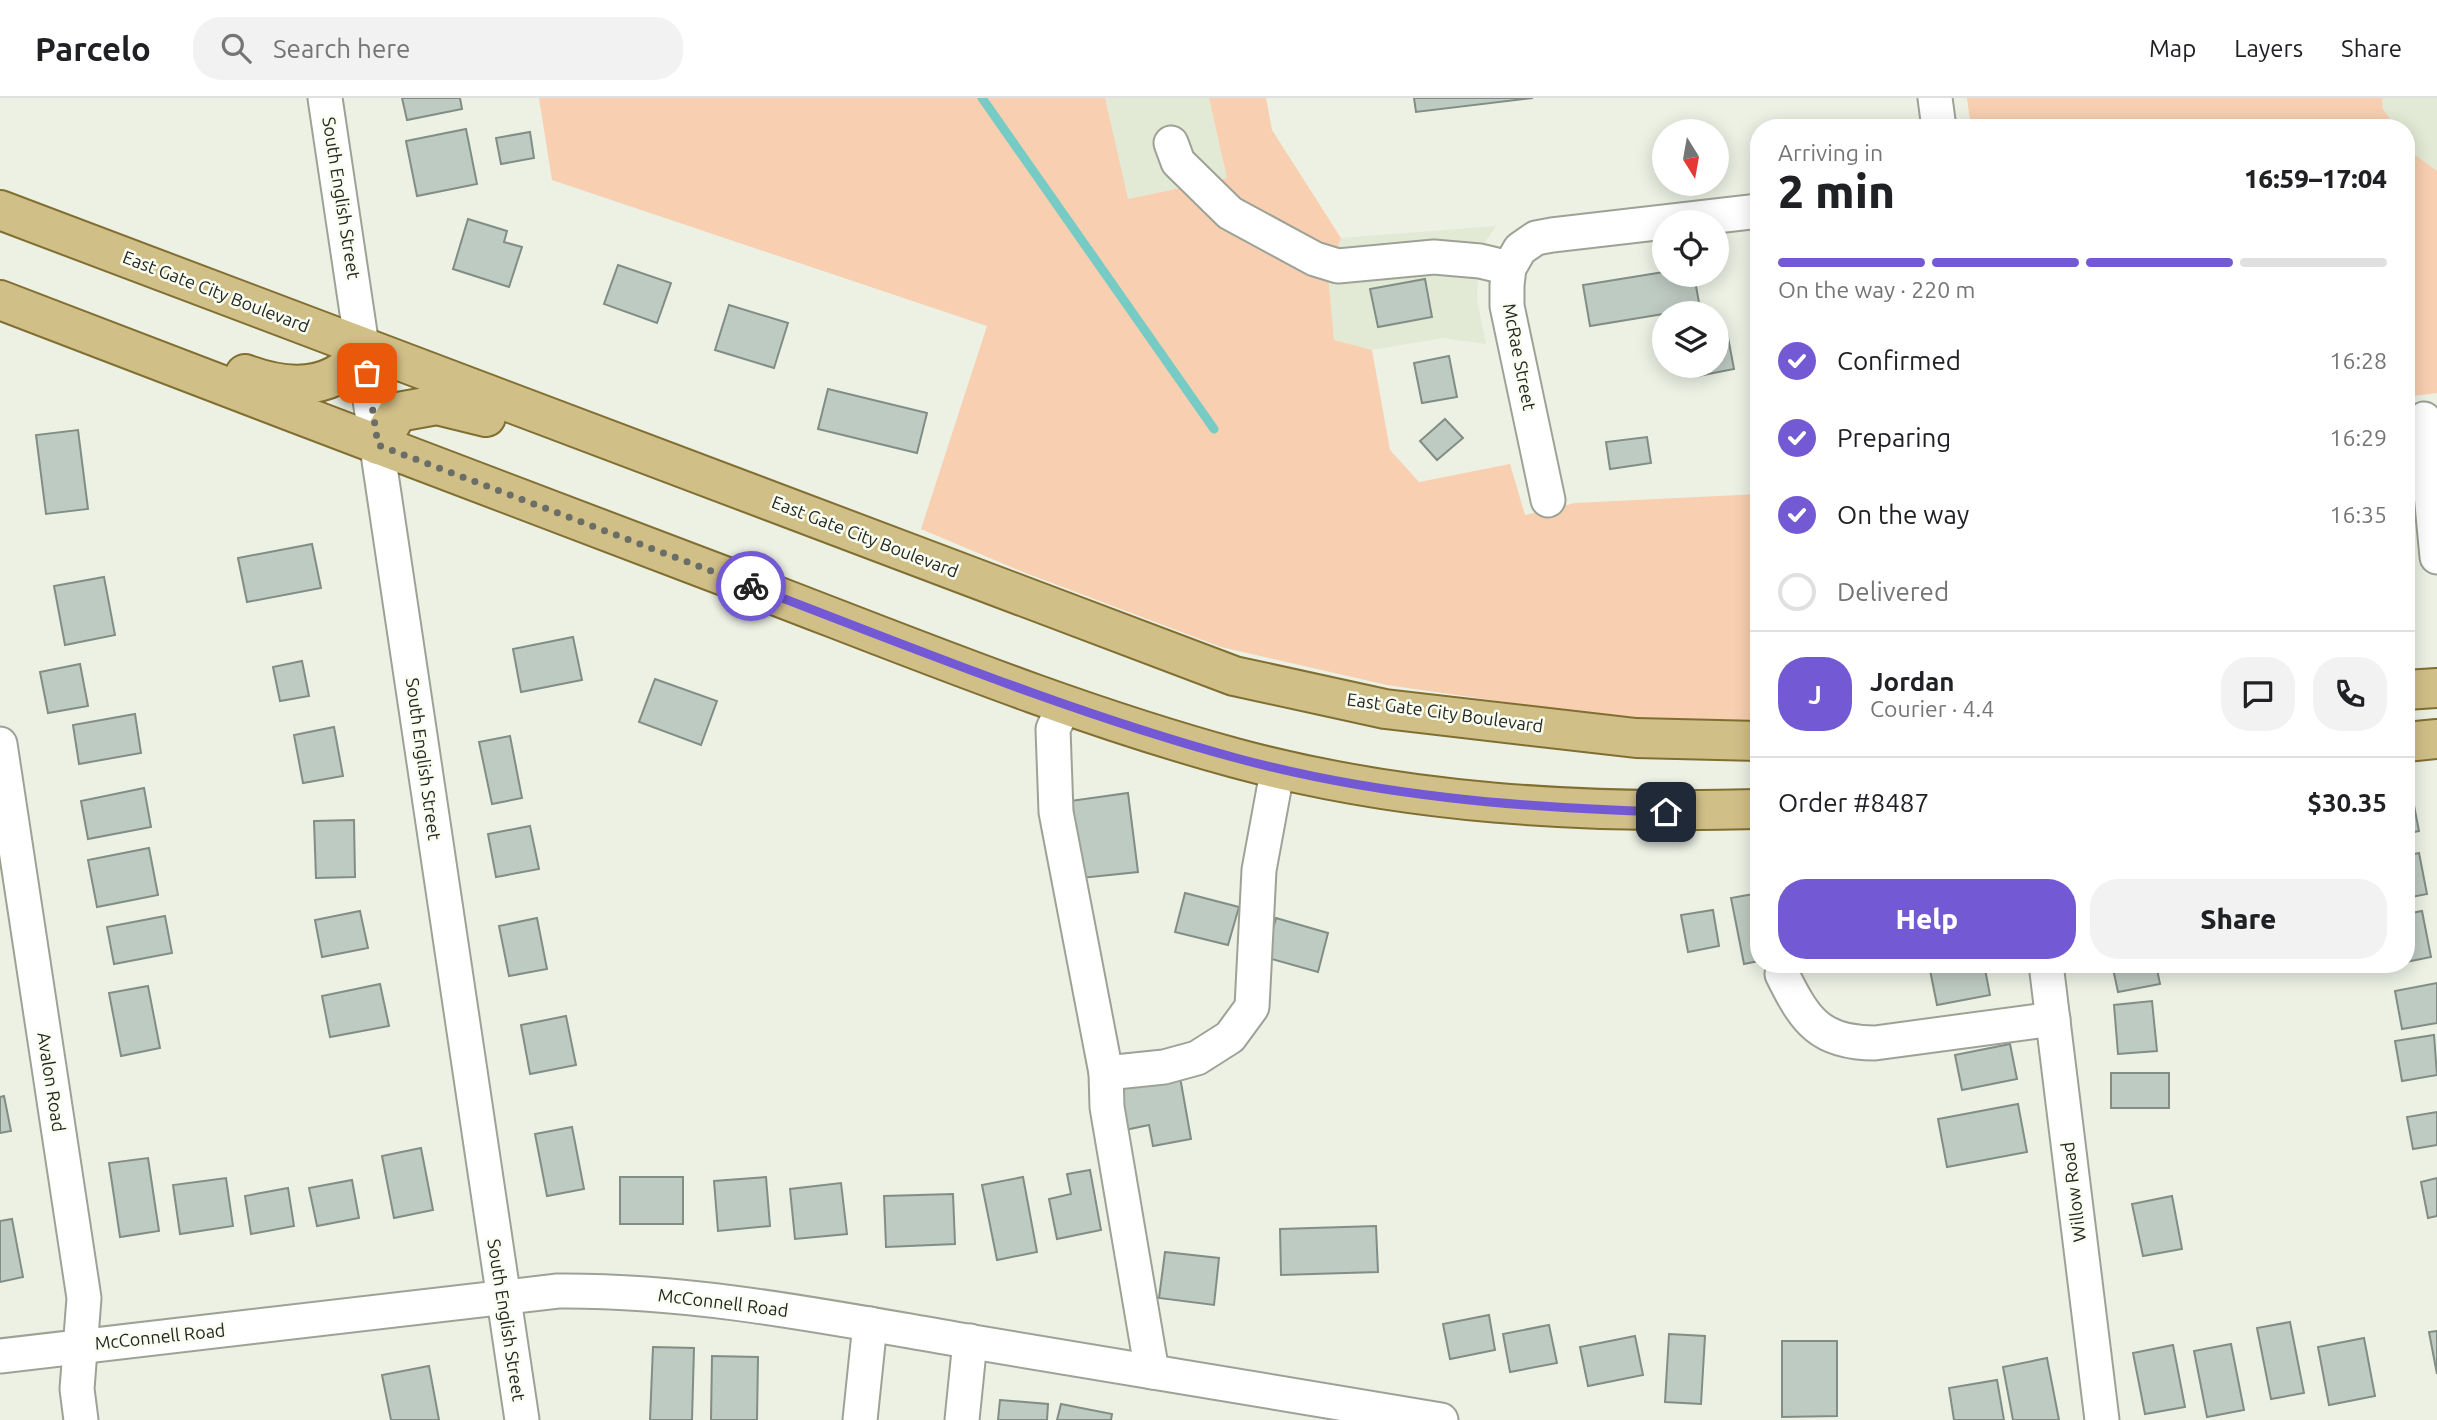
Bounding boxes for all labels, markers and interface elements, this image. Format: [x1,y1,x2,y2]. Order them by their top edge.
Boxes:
search box [193,17,683,80]
icon: search [217,29,255,67]
text: Parcelo [35,30,151,67]
text: Search here [273,34,410,63]
text: Map [2149,35,2196,62]
text: Layers [2234,35,2303,62]
text: Share [2341,35,2402,62]
street label: South English Street [319,115,365,280]
north arrow [1652,119,1729,196]
map controls [1652,119,1729,378]
text: Arriving in [1778,140,1883,165]
text: 16:59–17:04 [2244,164,2387,193]
text: 2 min [1778,165,1895,217]
button: locate [1652,210,1729,287]
street label: East Gate City Boulevard [120,246,312,336]
text: On the way · 220 m [1778,277,1975,302]
button: layers [1652,301,1729,378]
street label: McRae Street [1500,302,1540,412]
icon: check [1778,342,1816,380]
pin [337,343,397,403]
text: Confirmed [1837,346,1961,375]
text: 16:28 [2329,348,2387,373]
icon: bag [348,354,386,392]
icon: check [1778,419,1816,457]
text: Preparing [1837,423,1951,452]
text: 16:29 [2329,425,2387,450]
street label: East Gate City Boulevard [769,491,961,581]
icon: check [1778,496,1816,534]
text: On the way [1837,500,1969,529]
text: 16:35 [2329,502,2387,527]
courier [716,551,786,621]
icon: bike [732,567,770,605]
text: Delivered [1837,577,1949,606]
button: chat [2221,657,2295,731]
button: phone [2313,657,2387,731]
text: Jordan [1870,667,1955,696]
street label: South English Street [403,676,445,841]
text: J [1808,680,1822,709]
street label: East Gate City Boulevard [1346,688,1545,736]
text: Courier · 4.4 [1870,696,1994,721]
pin [1636,782,1696,842]
text: Order #8487 [1778,788,1929,817]
text: $30.35 [2307,788,2387,817]
icon: home [1647,793,1685,831]
button: Help [1778,879,2076,959]
button: Share [2090,879,2387,959]
street label: Avalon Road [34,1031,70,1133]
street label: Willow Road [2057,1141,2089,1243]
street label: South English Street [484,1237,530,1402]
street label: McConnell Road [657,1284,789,1320]
street label: McConnell Road [94,1319,226,1353]

